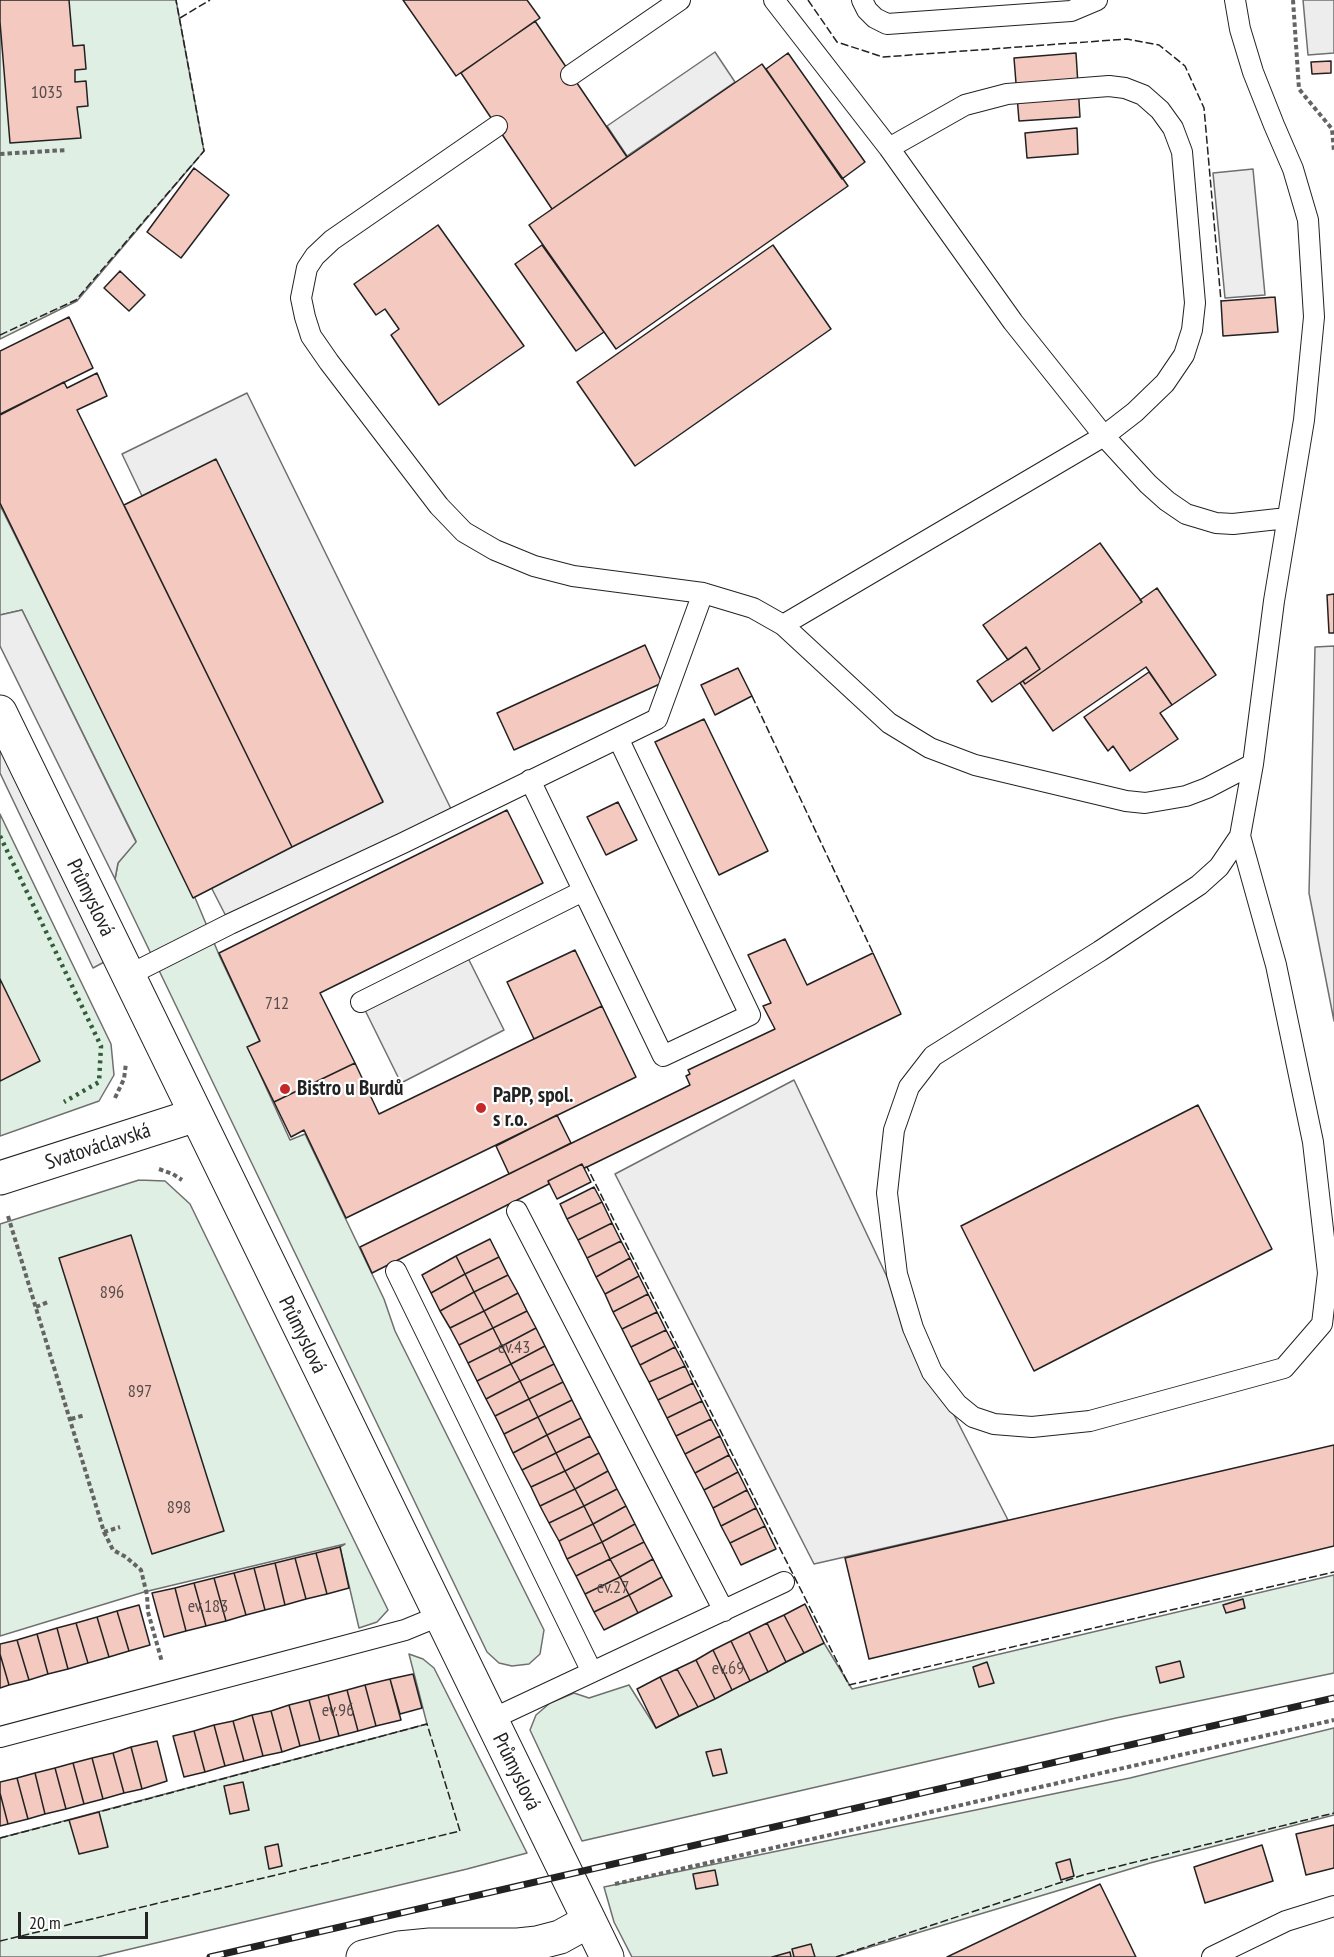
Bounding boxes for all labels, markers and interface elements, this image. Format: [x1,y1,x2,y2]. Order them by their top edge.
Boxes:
house number: 1035 [31,82,63,104]
street label: Průmyslová [61,855,119,941]
house number: 712 [265,993,289,1015]
place label: Bistro u Burdů [297,1076,403,1102]
marker: Bistro u Burdů [278,1082,292,1096]
place label: PaPP, spol. s r.o. [493,1083,573,1133]
marker: PaPP, spol. s r.o. [474,1101,488,1115]
street label: Svatováclavská [42,1118,154,1176]
house number: 896 [100,1282,124,1304]
street label: Průmyslová [273,1292,331,1378]
house number: ev.43 [498,1337,530,1359]
house number: 897 [128,1381,152,1403]
house number: 898 [167,1497,191,1519]
house number: ev.27 [597,1577,629,1599]
house number: ev.183 [188,1596,228,1618]
house number: ev.69 [712,1658,744,1680]
house number: ev.96 [322,1700,354,1722]
street label: Průmyslová [487,1729,545,1815]
scale bar [21,1900,152,1938]
text: 20 m [29,1911,61,1934]

